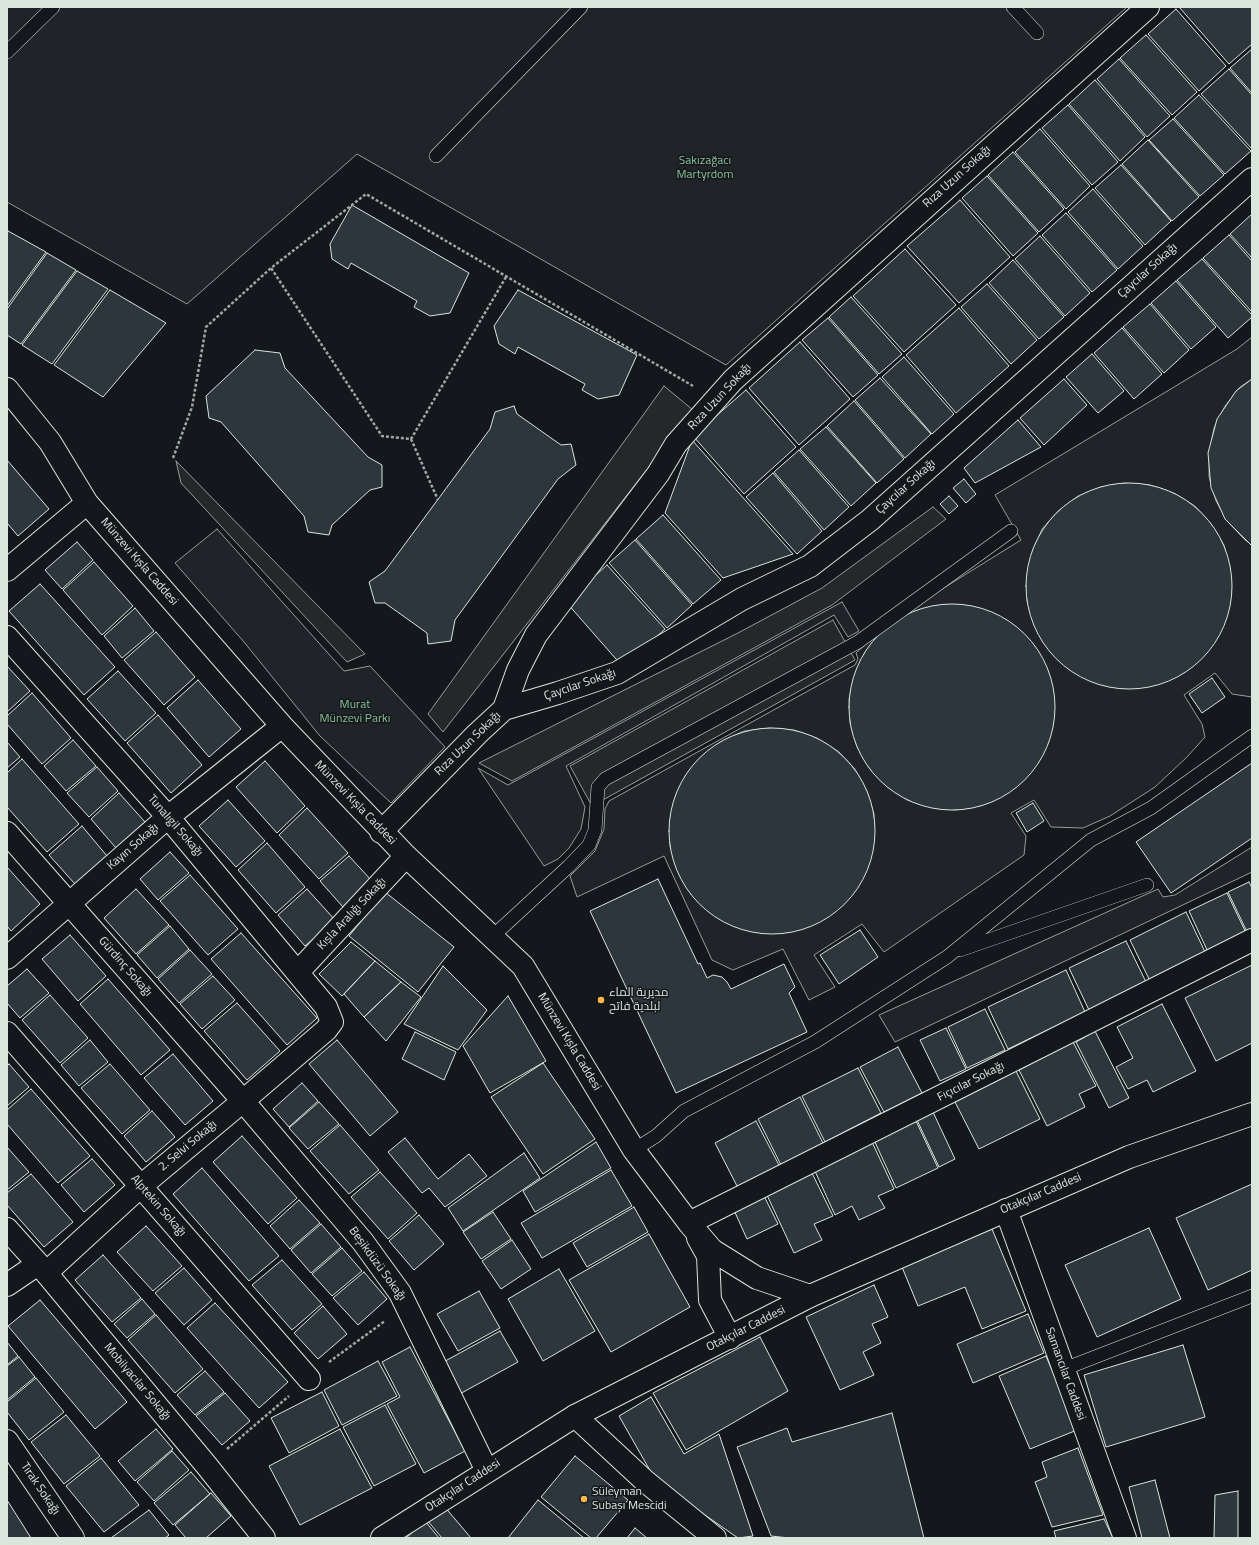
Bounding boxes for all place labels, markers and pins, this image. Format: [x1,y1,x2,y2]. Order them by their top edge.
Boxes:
place label: مديرية الماء لبلدية فاتح [609,986,668,1014]
marker: مديرية الماء لبلدية فاتح [596,995,606,1005]
place label: Süleyman Subaşı Mescidi [592,1485,667,1513]
marker: Süleyman Subaşı Mescidi [579,1494,589,1504]

